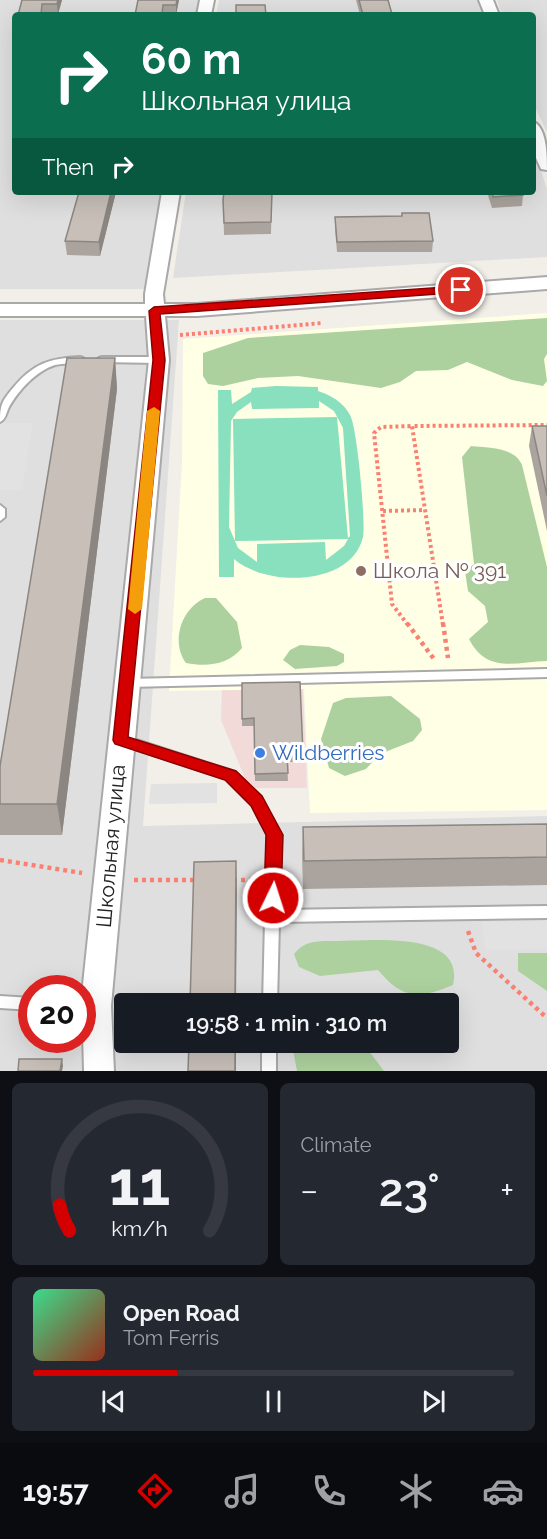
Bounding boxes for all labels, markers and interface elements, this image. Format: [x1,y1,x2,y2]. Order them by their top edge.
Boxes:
text: 60 m [141,35,241,84]
icon: right [42,36,120,114]
text: Школьная улица [141,85,352,116]
icon: right [106,150,139,183]
text: Then [42,154,94,180]
pin [435,264,486,315]
icon: arrive [444,273,477,306]
place label: Школа № 391 [373,558,506,583]
marker: Школа № 391 [354,564,368,578]
place label: Wildberries [272,740,384,765]
marker: Wildberries [253,746,267,760]
street label: Школьная улица [91,763,130,929]
position arrow [241,866,305,930]
speed limit sign: 20 [18,975,96,1053]
text: 19:58 · 1 min · 310 m [186,1010,387,1036]
text: Climate [301,1133,372,1157]
text: 11 [109,1146,171,1220]
text: 23° [379,1164,440,1217]
text: − [301,1171,318,1210]
text: + [500,1171,514,1210]
text: km/h [111,1216,168,1241]
text: Open Road [123,1300,240,1326]
text: Tom Ferris [123,1326,219,1350]
icon: previous [97,1385,130,1418]
icon: pause [257,1385,290,1418]
icon: next [417,1385,450,1418]
icon: directions [134,1470,176,1512]
icon: music [221,1470,263,1512]
icon: phone [308,1470,350,1512]
icon: climate [395,1470,437,1512]
icon: car [482,1470,524,1512]
text: 19:57 [23,1476,89,1507]

